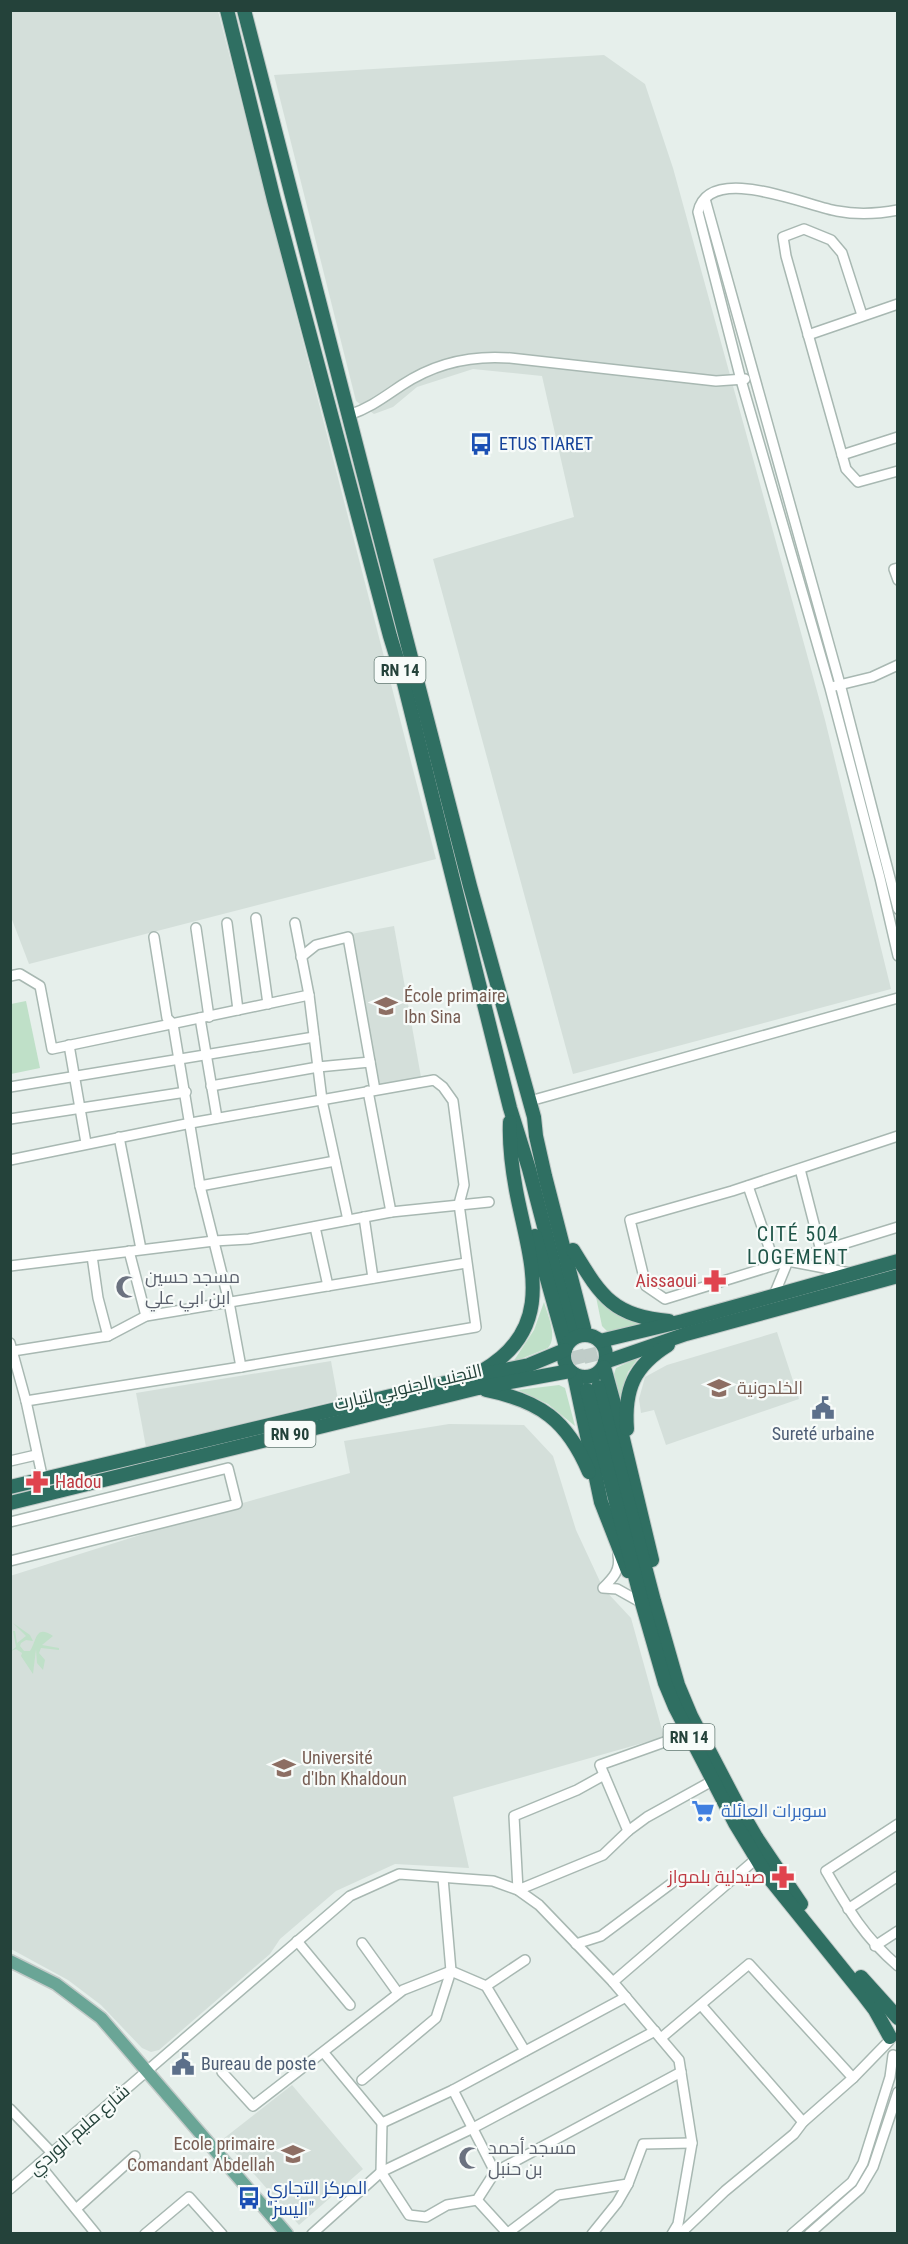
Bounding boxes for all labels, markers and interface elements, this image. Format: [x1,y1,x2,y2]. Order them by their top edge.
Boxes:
bus stop icon: ETUS TIARET [468,431,494,457]
place label: ETUS TIARET [499,433,593,454]
road number: RN 14 [374,657,426,683]
place label: École primaire Ibn Sina [404,985,505,1027]
school or university icon: École primaire Ibn Sina [373,993,399,1019]
district label: CITÉ 504 LOGEMENT [747,1222,849,1269]
place label: مسجد حسين ابن ابي علي [145,1266,240,1312]
pharmacy icon: Aissaoui [702,1268,728,1294]
place label: Aissaoui [636,1270,697,1291]
mosque icon: مسجد حسين ابن ابي علي [114,1274,140,1300]
street label: التجنب الجنوبي لتيارت [332,1359,485,1418]
school or university icon: الخلدونية [706,1375,732,1401]
place label: الخلدونية [737,1377,803,1399]
public building icon: Sureté urbaine [810,1395,836,1421]
road number: RN 90 [264,1421,316,1447]
place label: Sureté urbaine [772,1423,874,1444]
pharmacy icon: Hadou [24,1469,50,1495]
place label: Hadou [55,1471,101,1492]
road number: RN 14 [664,1724,714,1750]
place label: Université d'Ibn Khaldoun [302,1747,407,1789]
school or university icon: Université d'Ibn Khaldoun [271,1755,297,1781]
supermarket icon: سوبرات العائلة [690,1798,716,1824]
place label: سوبرات العائلة [721,1800,827,1822]
pharmacy icon: صيدلية بلمواز [770,1864,796,1890]
place label: صيدلية بلمواز [667,1866,765,1888]
public building icon: Bureau de poste [170,2051,196,2077]
place label: Bureau de poste [201,2053,316,2074]
street label: شارع مليم الوردي [24,2080,136,2182]
place label: Ecole primaire Comandant Abdellah [127,2133,275,2175]
place label: مسجد أحمد بن حنبل [488,2137,576,2180]
school or university icon: Ecole primaire Comandant Abdellah [280,2141,306,2167]
mosque icon: مسجد أحمد بن حنبل [457,2145,483,2171]
place label: المركز التجاري "اليسر" [267,2177,367,2220]
bus stop icon: المركز التجاري "اليسر" [236,2185,262,2211]

